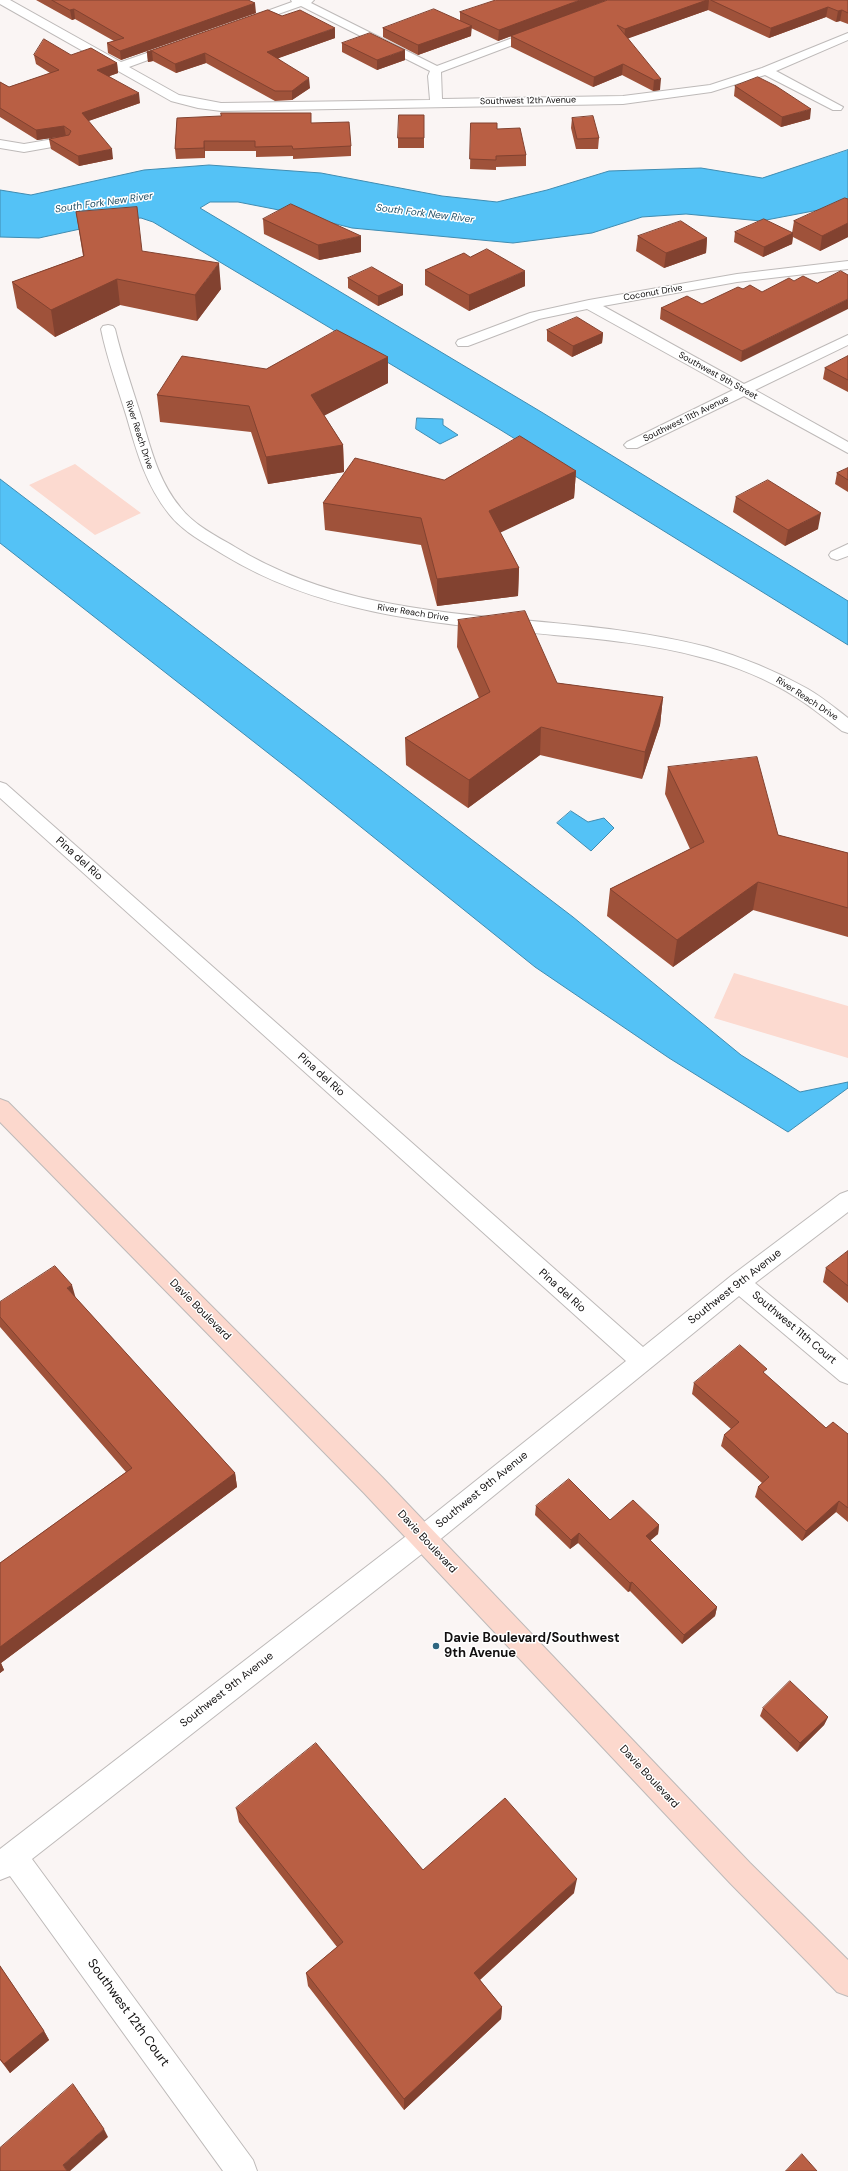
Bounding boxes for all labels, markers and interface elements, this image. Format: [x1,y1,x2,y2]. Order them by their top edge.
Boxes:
street label: Southwest 12th Avenue [480,95,576,107]
water label: South Fork New River [54,190,154,216]
water label: South Fork New River [375,202,475,226]
street label: Coconut Drive [623,282,683,304]
street label: Southwest 9th Street [677,350,759,402]
street label: Southwest 11th Avenue [641,394,731,444]
street label: River Reach Drive [123,399,155,471]
street label: River Reach Drive [377,602,449,624]
street label: River Reach Drive [774,675,840,723]
street label: Pina del Rio [53,835,105,883]
street label: Pina del Rio [295,1051,347,1099]
street label: Southwest 9th Avenue [686,1247,784,1327]
street label: Pina del Rio [536,1267,588,1315]
street label: Davie Boulevard [167,1277,233,1343]
street label: Southwest 11th Court [749,1289,839,1367]
street label: Southwest 9th Avenue [433,1449,531,1531]
street label: Davie Boulevard [394,1508,460,1576]
place label: Davie Boulevard/Southwest 9th Avenue [444,1631,620,1662]
marker: Davie Boulevard/Southwest 9th Avenue [431,1641,441,1651]
street label: Southwest 9th Avenue [178,1650,276,1730]
street label: Davie Boulevard [616,1743,682,1811]
street label: Southwest 12th Court [84,1956,172,2070]

